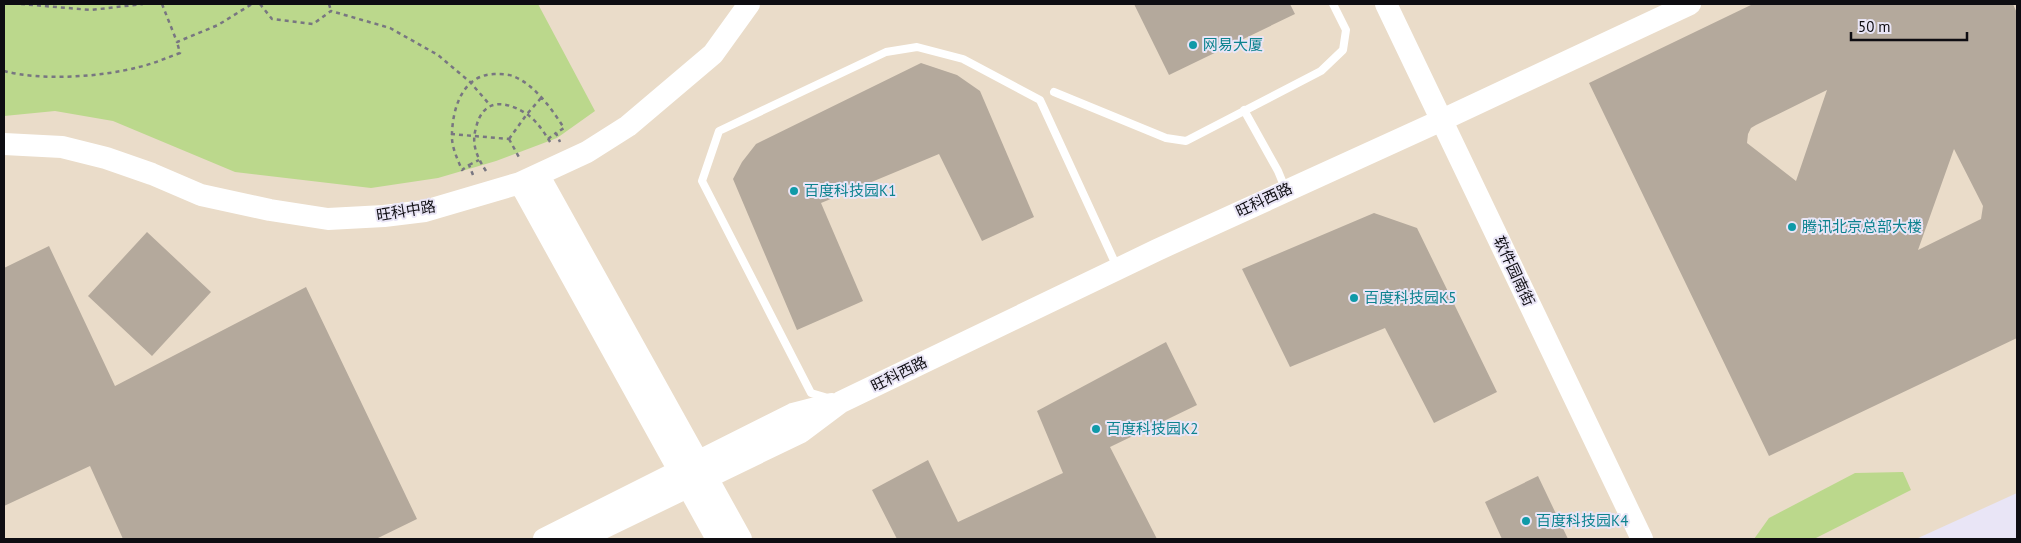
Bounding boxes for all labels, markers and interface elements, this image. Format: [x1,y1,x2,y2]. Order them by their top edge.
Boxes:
scale bar [1851,10,1967,42]
text: 50 m [1858,17,1891,36]
place label: 网易大厦 [1203,35,1263,54]
marker: 网易大厦 [1187,39,1199,51]
street label: 旺科西路 [1233,178,1295,221]
place label: 百度科技园K1 [804,181,896,200]
marker: 百度科技园K1 [788,185,800,197]
street label: 旺科中路 [375,196,437,225]
place label: 腾讯北京总部大楼 [1802,217,1922,236]
marker: 腾讯北京总部大楼 [1786,221,1798,233]
street label: 软件园南街 [1490,233,1539,309]
place label: 百度科技园K5 [1364,288,1456,307]
marker: 百度科技园K5 [1348,292,1360,304]
street label: 旺科西路 [868,352,930,395]
place label: 百度科技园K2 [1106,419,1198,438]
marker: 百度科技园K2 [1090,423,1102,435]
place label: 百度科技园K4 [1536,511,1628,530]
marker: 百度科技园K4 [1520,515,1532,527]

